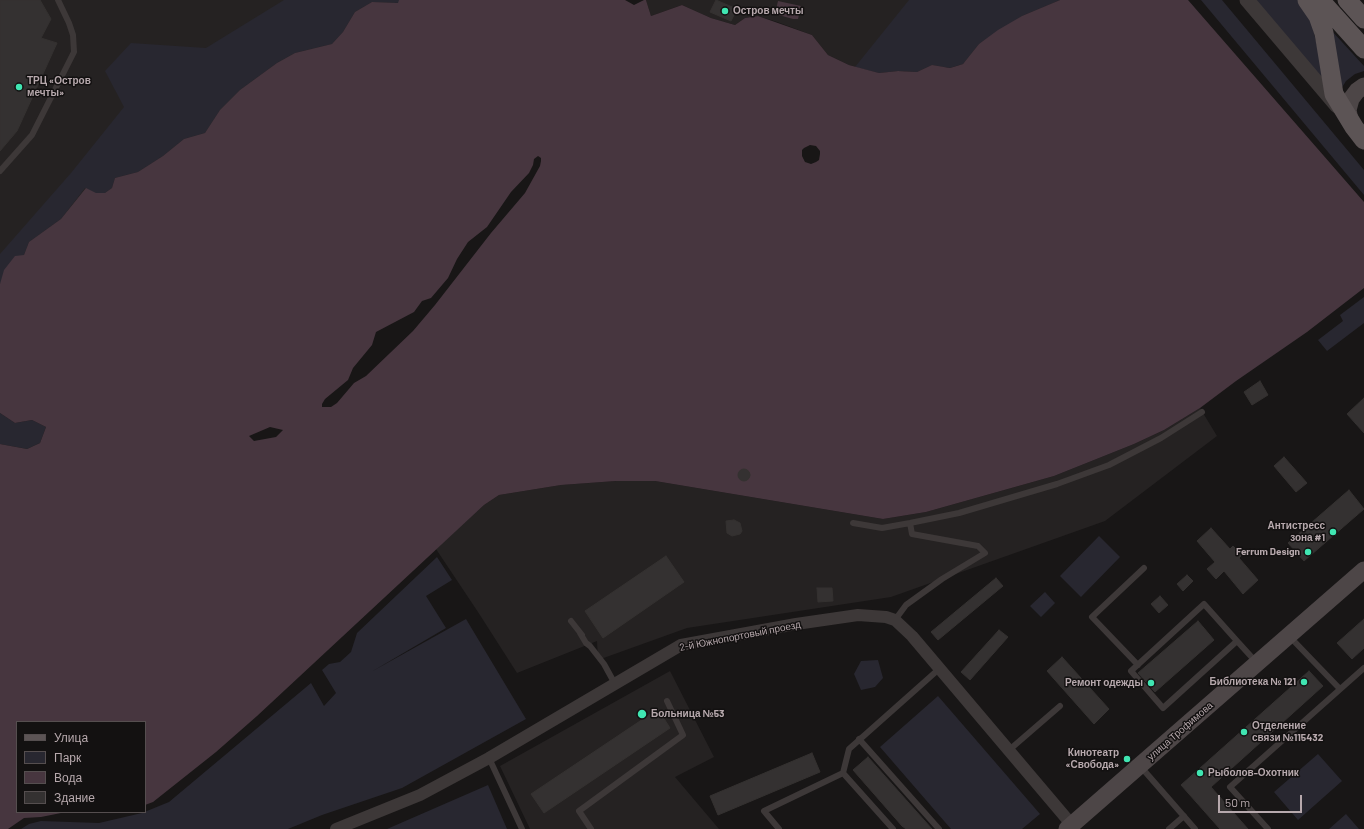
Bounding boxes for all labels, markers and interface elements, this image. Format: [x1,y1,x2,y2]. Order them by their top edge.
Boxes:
place label: Остров мечты [733,5,804,17]
marker: Остров мечты [720,6,730,16]
place label: ТРЦ «Остров мечты» [27,75,91,98]
marker: ТРЦ «Остров мечты» [14,82,24,92]
place label: Антистресс зона #1 [1268,520,1325,544]
marker: Антистресс зона #1 [1328,527,1338,537]
place label: Ferrum Design [1236,546,1300,558]
marker: Ferrum Design [1303,547,1313,557]
street label: 2-й Южнопортовый проезд [678,618,802,654]
place label: Библиотека № 121 [1210,676,1296,688]
place label: Ремонт одежды [1065,677,1143,689]
marker: Библиотека № 121 [1299,677,1309,687]
marker: Ремонт одежды [1146,678,1156,688]
street label: улица Трофимова [1145,699,1215,763]
marker: Больница №53 [636,708,648,720]
place label: Больница №53 [651,708,725,720]
place label: Отделение связи №115432 [1252,720,1323,744]
legend [16,721,146,813]
marker: Отделение связи №115432 [1239,727,1249,737]
text: Улица [54,730,88,744]
place label: Кинотеатр «Свобода» [1065,747,1119,770]
text: Парк [54,750,81,764]
marker: Кинотеатр «Свобода» [1122,754,1132,764]
place label: Рыболов-Охотник [1208,767,1299,779]
marker: Рыболов-Охотник [1195,768,1205,778]
text: Вода [54,770,82,784]
scale bar [1220,787,1304,813]
text: Здание [54,790,95,804]
text: 50 m [1225,795,1250,809]

